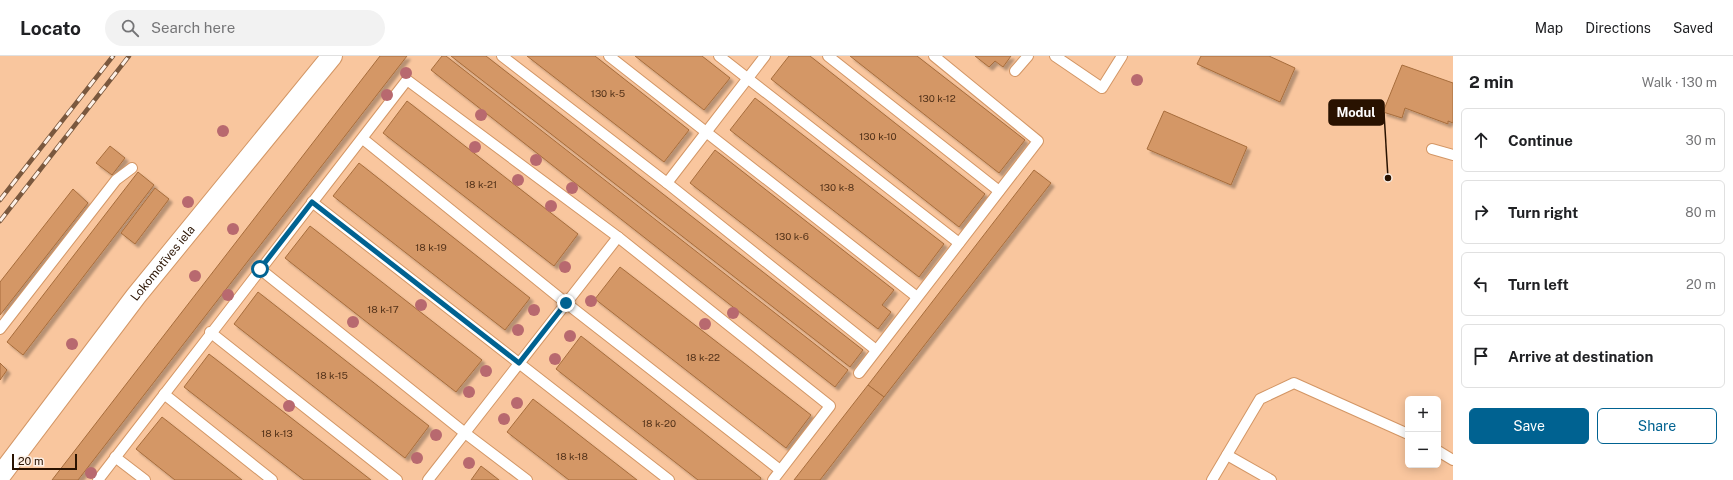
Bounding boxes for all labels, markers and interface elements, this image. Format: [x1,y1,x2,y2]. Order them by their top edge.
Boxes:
search box [105,10,385,46]
text: Locato [20,17,81,39]
icon: search [119,17,141,39]
text: Search here [151,19,235,36]
text: Map [1535,20,1563,36]
text: Directions [1585,20,1651,36]
text: Saved [1673,20,1713,36]
text: 2 min [1469,72,1514,92]
text: Walk · 130 m [1642,75,1717,90]
house number: 130 k-5 [591,87,625,99]
house number: 130 k-12 [918,92,956,104]
callout: Modul [1329,100,1384,125]
text: Modul [1336,105,1376,120]
icon: ahead [1470,129,1492,151]
house number: 130 k-10 [859,130,897,142]
text: Continue [1508,132,1573,149]
text: 30 m [1686,133,1716,148]
house number: 18 k-21 [465,178,497,190]
house number: 130 k-8 [820,181,854,193]
icon: right [1470,201,1492,223]
text: Turn right [1508,204,1578,221]
text: 80 m [1685,205,1716,220]
street label: Lokomotīves iela [128,223,198,304]
house number: 130 k-6 [775,230,809,242]
house number: 18 k-19 [415,241,447,253]
route start [251,260,269,278]
icon: left [1470,273,1492,295]
text: Turn left [1508,276,1569,293]
text: 20 m [1686,277,1716,292]
route end [557,294,575,312]
house number: 18 k-17 [367,303,399,315]
icon: arrive [1470,345,1492,367]
text: Arrive at destination [1508,348,1653,365]
house number: 18 k-22 [686,351,720,363]
house number: 18 k-15 [316,369,348,381]
map controls [1405,396,1441,468]
button: + [1405,396,1441,432]
button: Save [1469,408,1589,444]
button: Share [1597,408,1717,444]
house number: 18 k-20 [642,417,676,429]
house number: 18 k-13 [261,427,293,439]
button: − [1405,432,1441,468]
house number: 18 k-18 [556,450,588,462]
scale bar [12,452,77,471]
text: 20 m [18,455,43,467]

